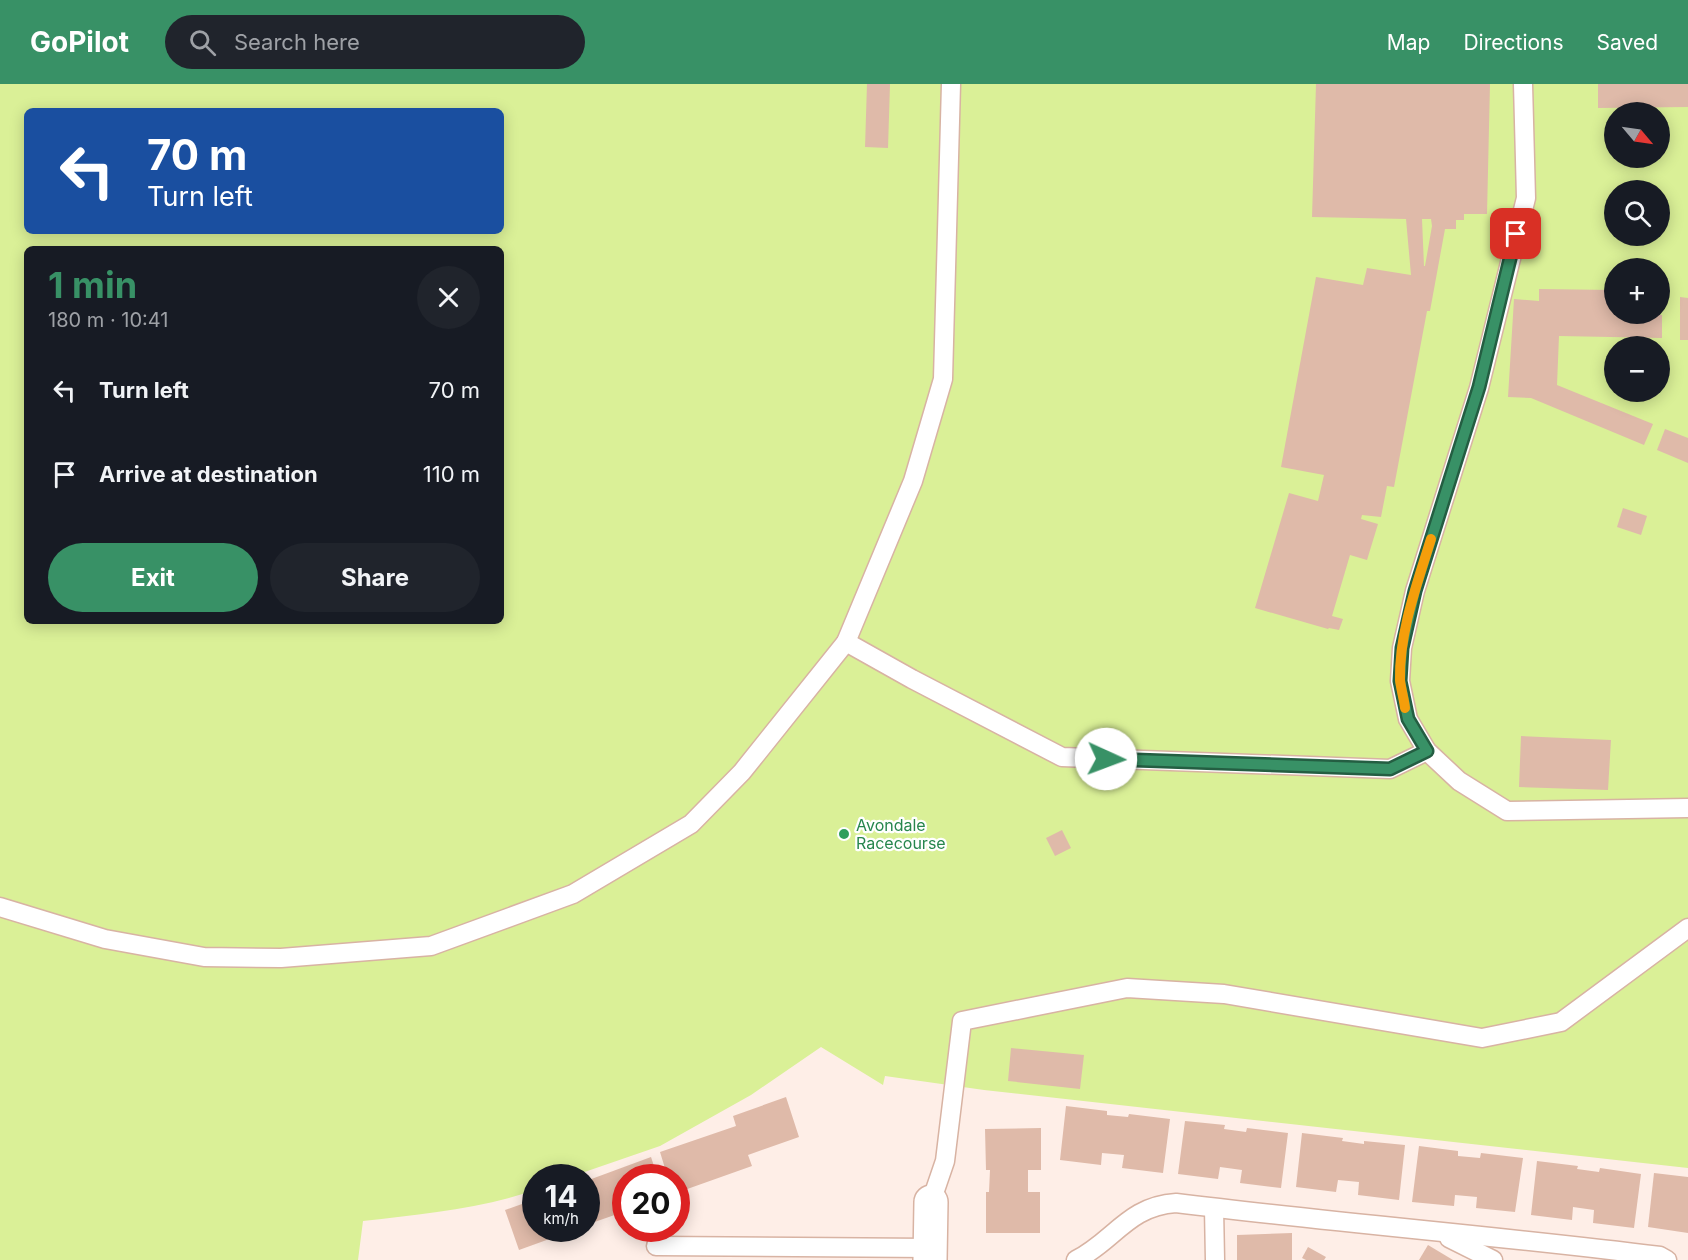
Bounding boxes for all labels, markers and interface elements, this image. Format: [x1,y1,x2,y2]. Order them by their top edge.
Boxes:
search box [165,15,585,69]
text: GoPilot [30,25,129,59]
icon: search [186,26,219,59]
text: Search here [234,29,360,55]
text: Map [1387,30,1430,55]
text: Directions [1463,30,1564,55]
text: Saved [1597,30,1658,55]
north arrow [1604,102,1670,168]
map controls [1604,102,1670,402]
text: 70 m [147,129,247,180]
icon: left [48,132,126,210]
text: Turn left [147,180,253,213]
button: search [1604,180,1670,246]
pin [1490,208,1541,259]
icon: arrive [1499,217,1532,250]
button: + [1604,258,1670,324]
text: 1 min [48,263,137,307]
button: close [417,266,480,329]
text: 180 m · 10:41 [48,308,168,332]
button: − [1604,336,1670,402]
icon: left [48,374,81,407]
text: Turn left [99,377,189,403]
text: 70 m [429,377,480,403]
icon: arrive [48,458,81,491]
text: Arrive at destination [99,461,318,487]
text: 110 m [423,461,480,487]
button: Exit [48,543,258,612]
button: Share [270,543,480,612]
position arrow [1074,727,1138,791]
place label: Avondale Racecourse [856,815,946,853]
marker: Avondale Racecourse [837,827,851,841]
speed limit sign: 20 [612,1164,690,1242]
text: 14 [544,1178,578,1214]
text: km/h [543,1209,579,1228]

